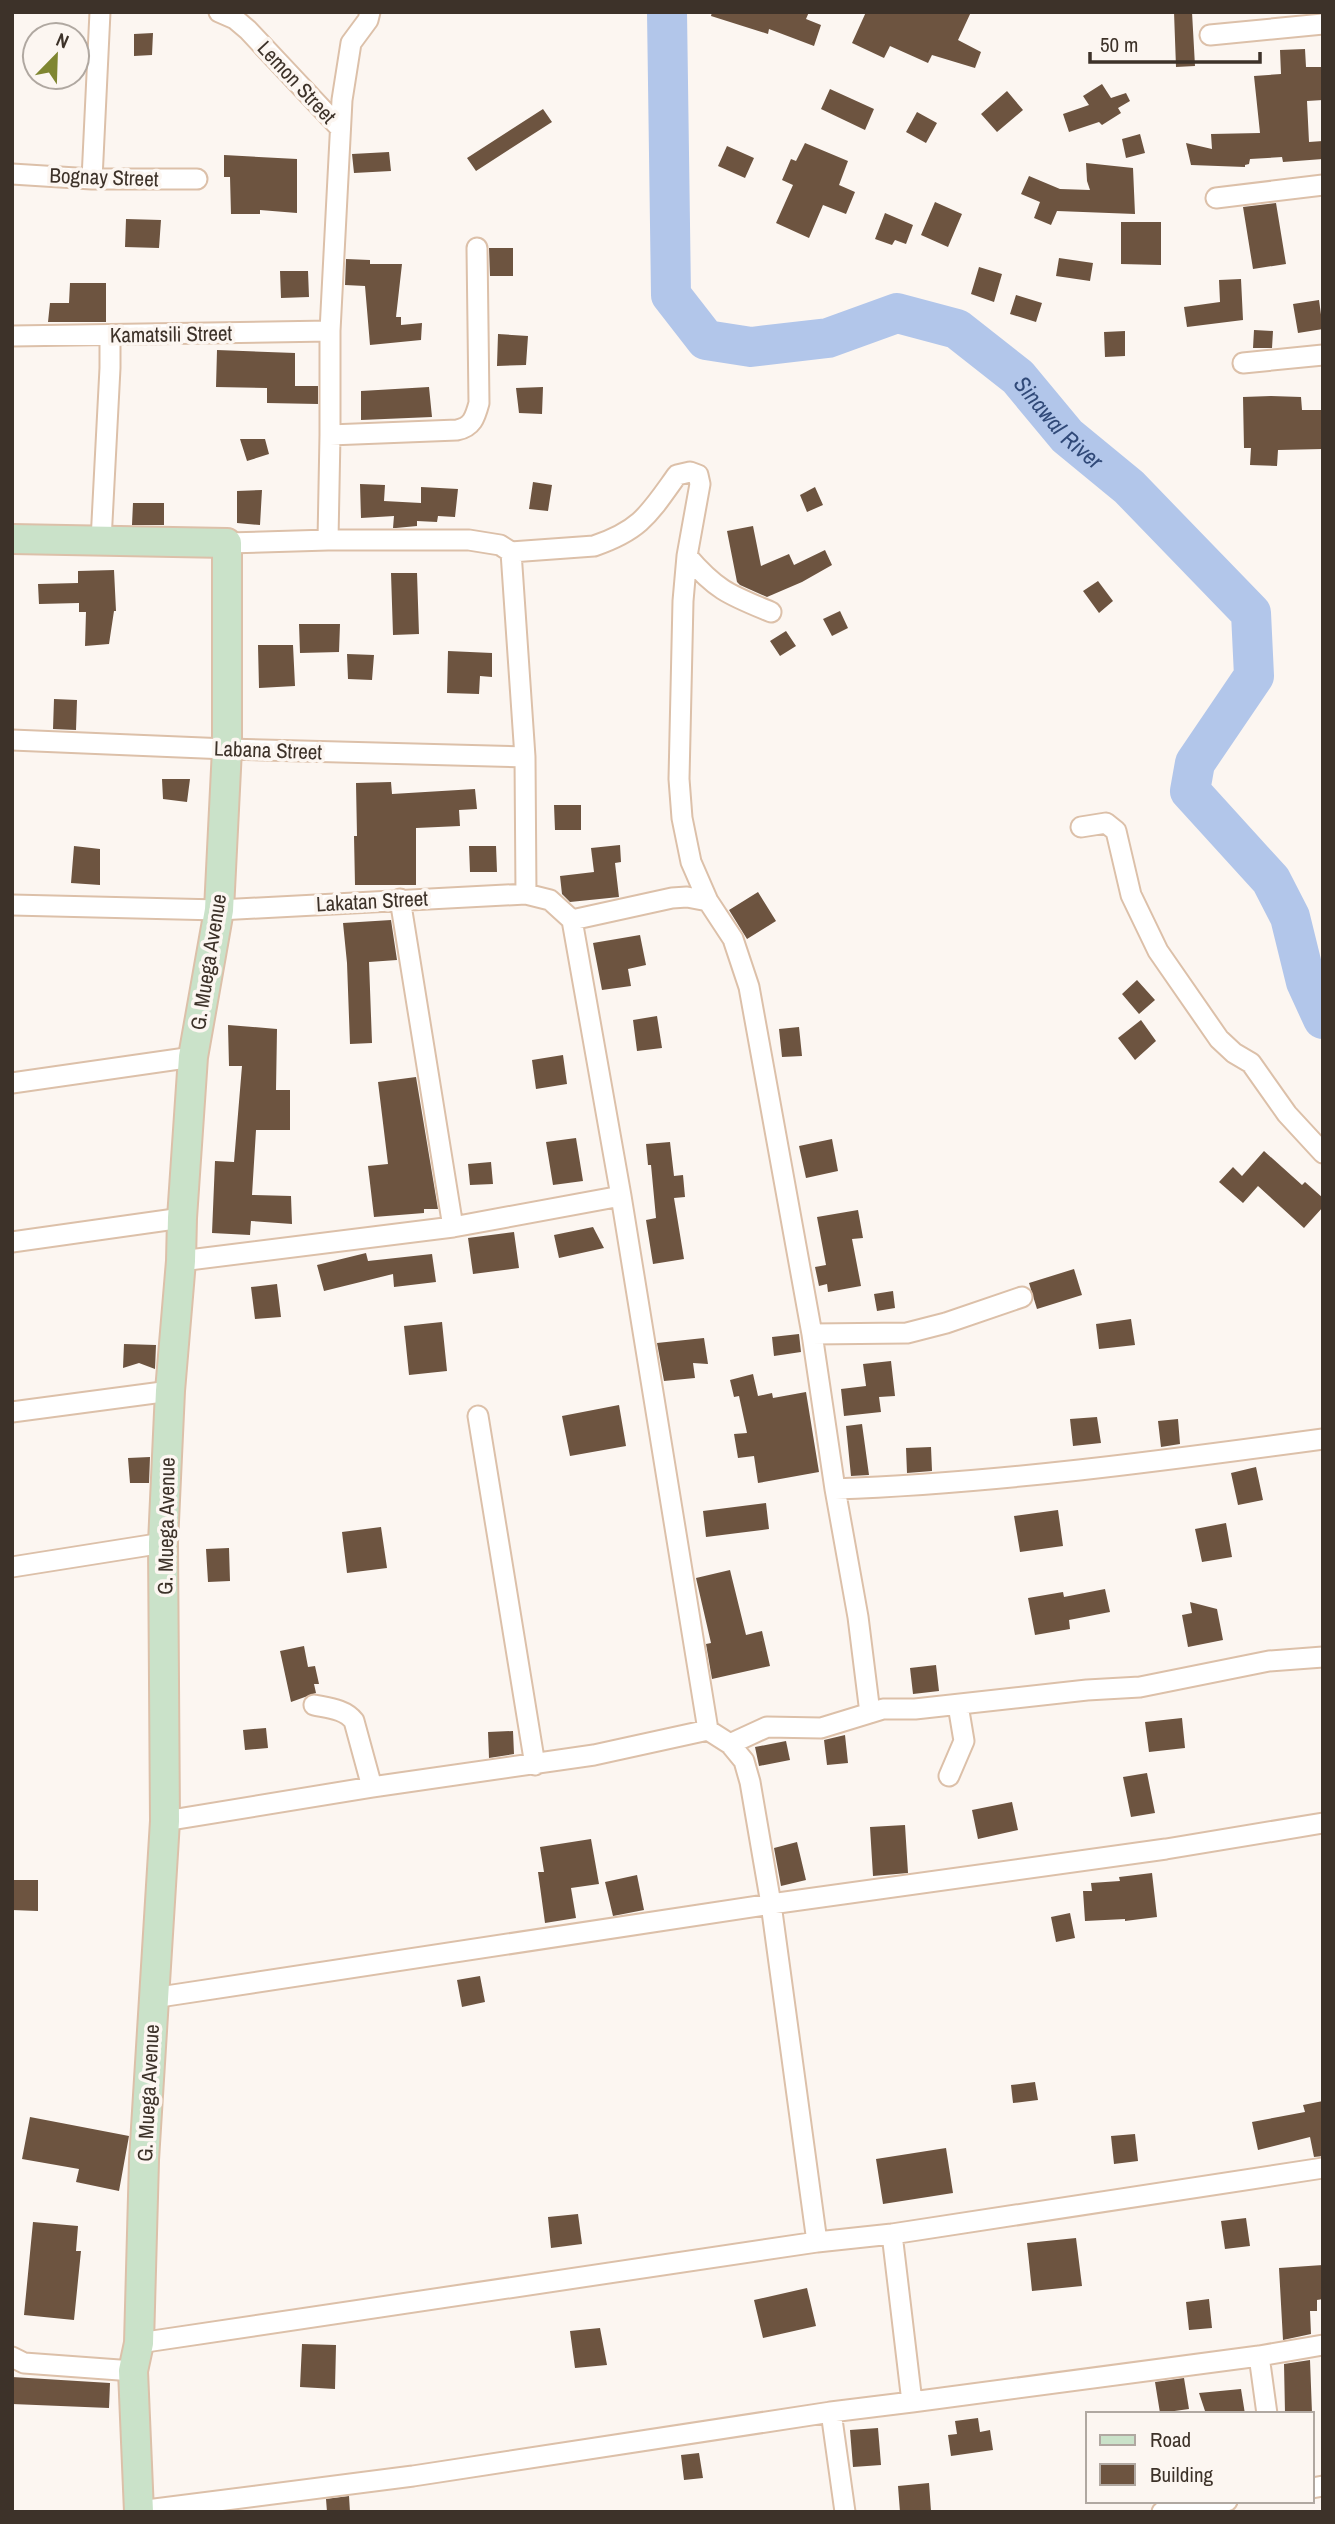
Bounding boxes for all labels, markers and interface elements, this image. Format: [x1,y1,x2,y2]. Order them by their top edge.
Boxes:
north arrow [21,21,91,91]
scale bar [1090,21,1260,65]
text: N [52,26,73,55]
text: 50 m [1100,30,1138,59]
street label: Lemon Street [251,34,343,130]
street label: Bognay Street [49,161,159,193]
street label: Kamatsili Street [109,318,233,350]
water label: Sinawal River [1007,369,1110,476]
street label: Labana Street [213,734,323,766]
street label: Lakatan Street [315,884,429,918]
street label: G. Muega Avenue [183,892,233,1032]
street label: G. Muega Avenue [150,1457,182,1595]
street label: G. Muega Avenue [130,2024,166,2162]
legend [1086,2412,1314,2503]
text: Road [1150,2425,1191,2454]
text: Building [1150,2460,1214,2489]

